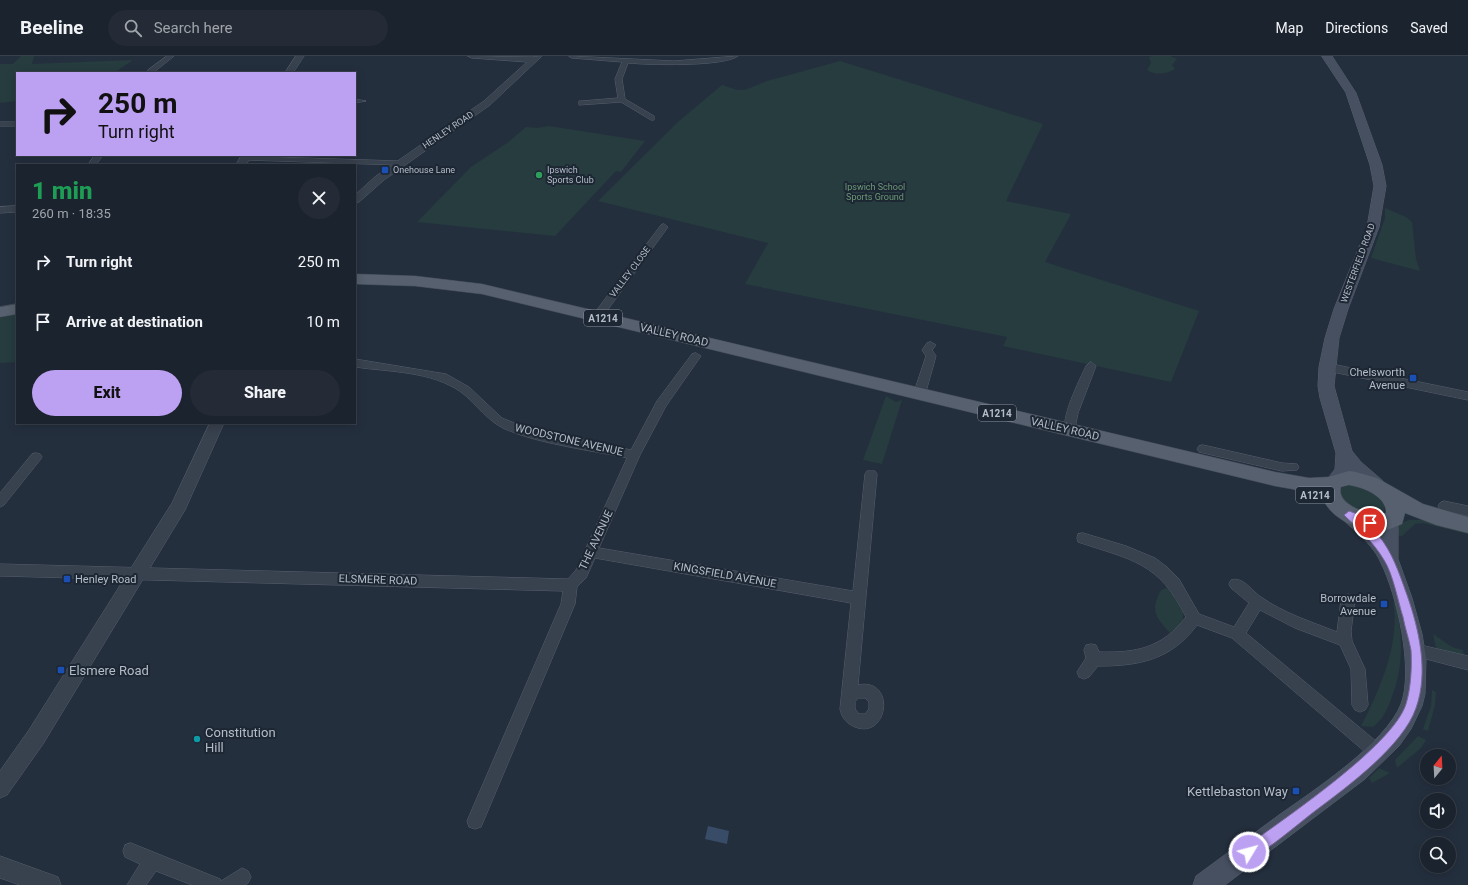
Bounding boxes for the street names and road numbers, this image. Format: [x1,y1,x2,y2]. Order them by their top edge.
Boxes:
street label: HENLEY ROAD [421,109,475,151]
street label: WESTERFIELD ROAD [1339,222,1377,304]
street label: VALLEY CLOSE [608,245,652,299]
road number: A1214 [584,310,622,326]
street label: VALLEY ROAD [639,321,709,349]
road number: A1214 [978,405,1016,421]
street label: VALLEY ROAD [1030,415,1100,443]
street label: WOODSTONE AVENUE [514,421,624,459]
road number: A1214 [1296,487,1334,503]
street label: THE AVENUE [576,508,616,572]
street label: KINGSFIELD AVENUE [673,560,777,590]
street label: ELSMERE ROAD [338,572,418,588]

